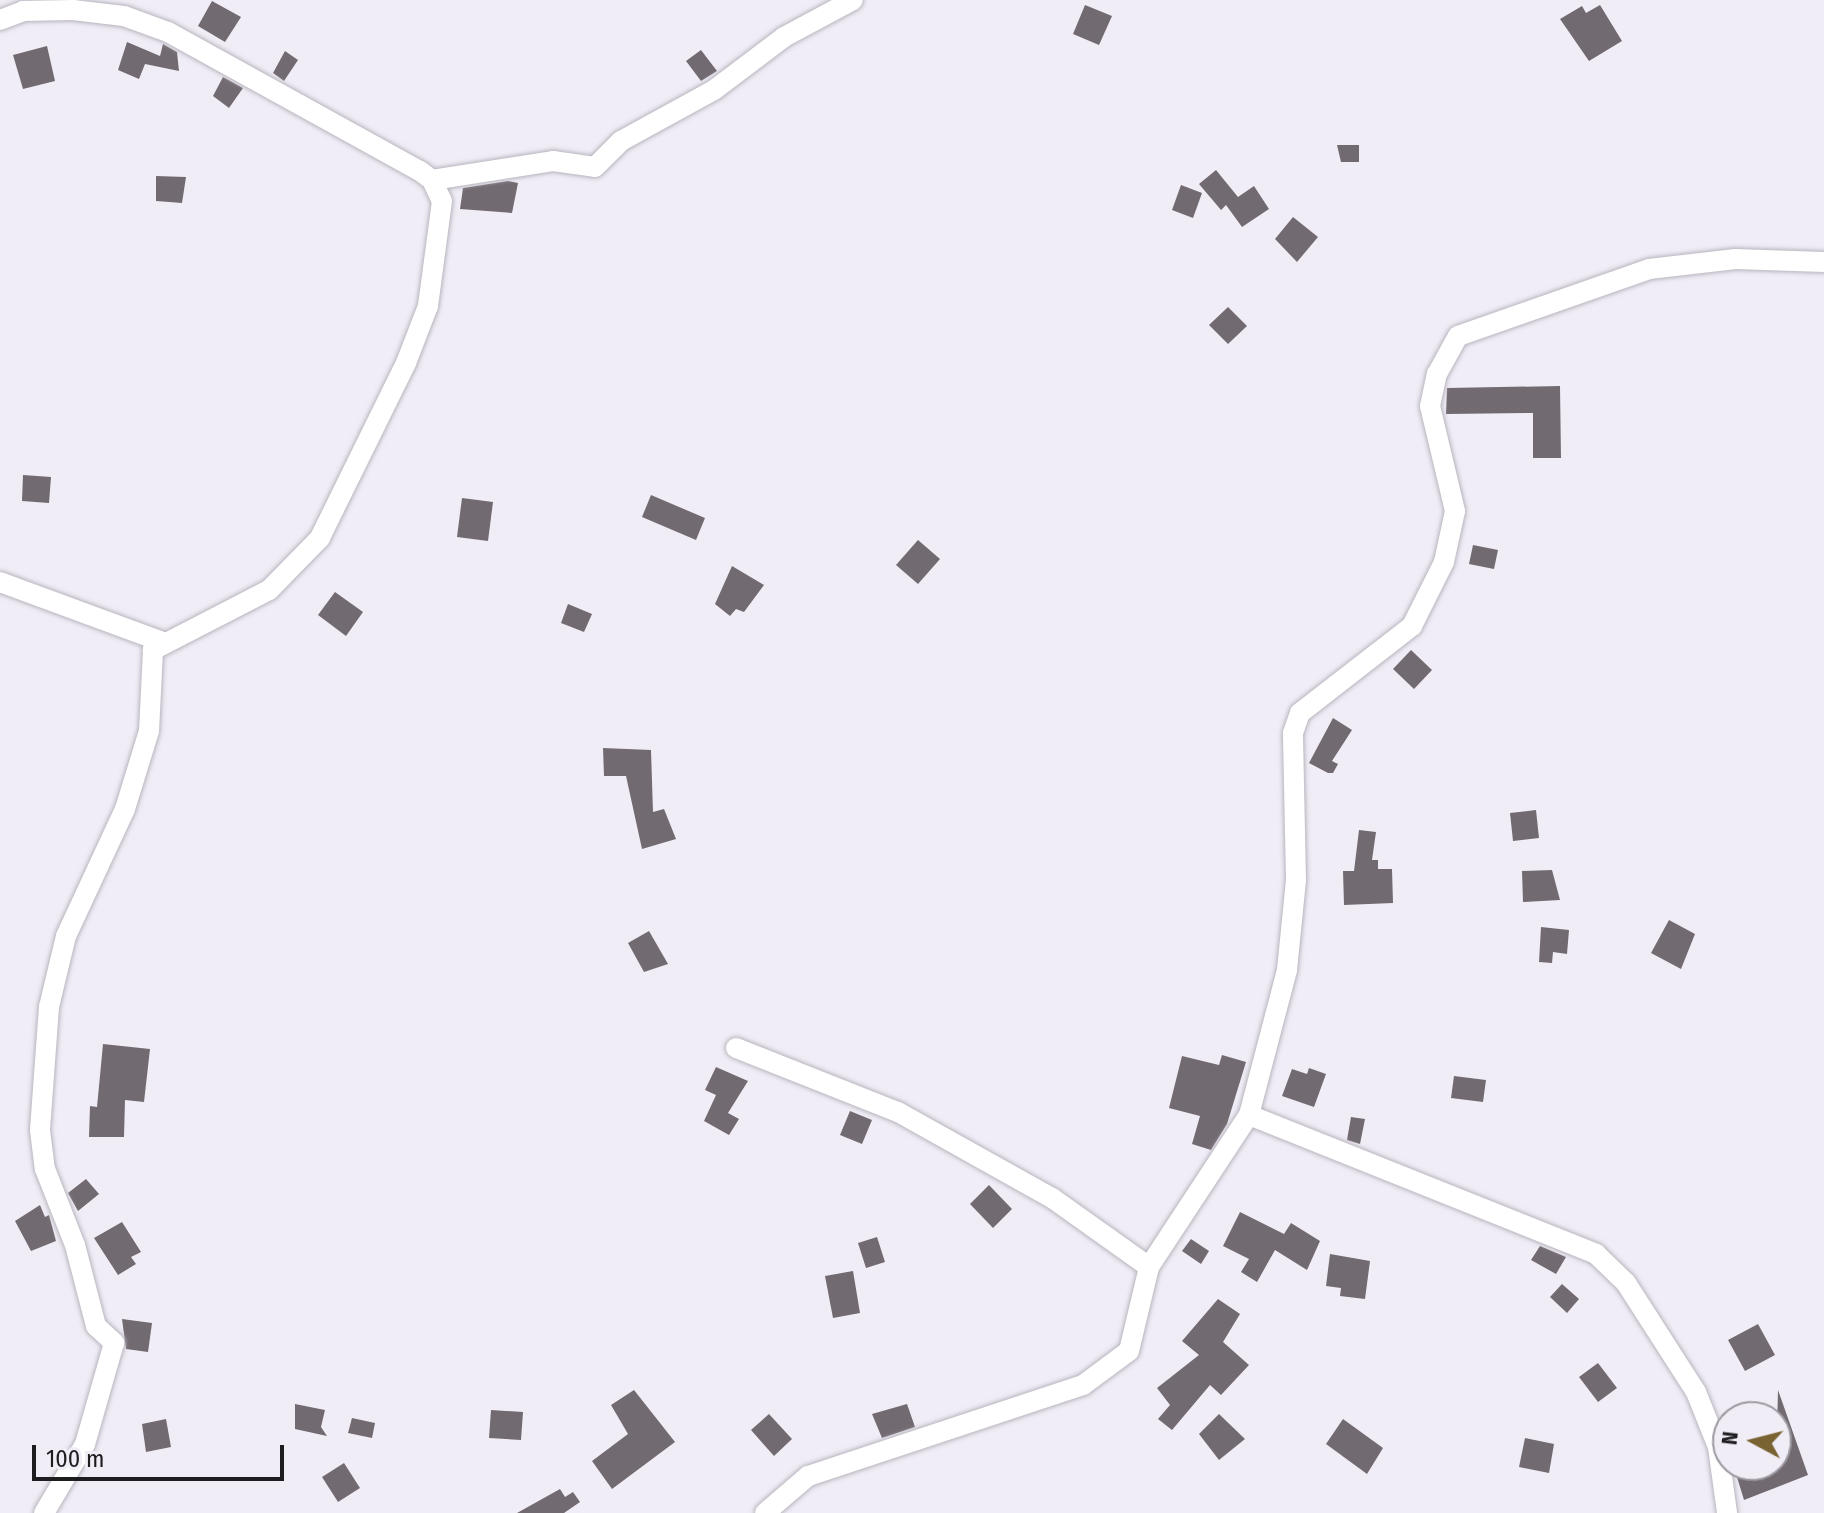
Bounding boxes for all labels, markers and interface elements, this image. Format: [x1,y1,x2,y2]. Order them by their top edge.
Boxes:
north arrow [1712,1401,1792,1481]
scale bar [36,1429,288,1479]
text: N [1715,1430,1744,1446]
text: 100 m [46,1445,104,1473]

